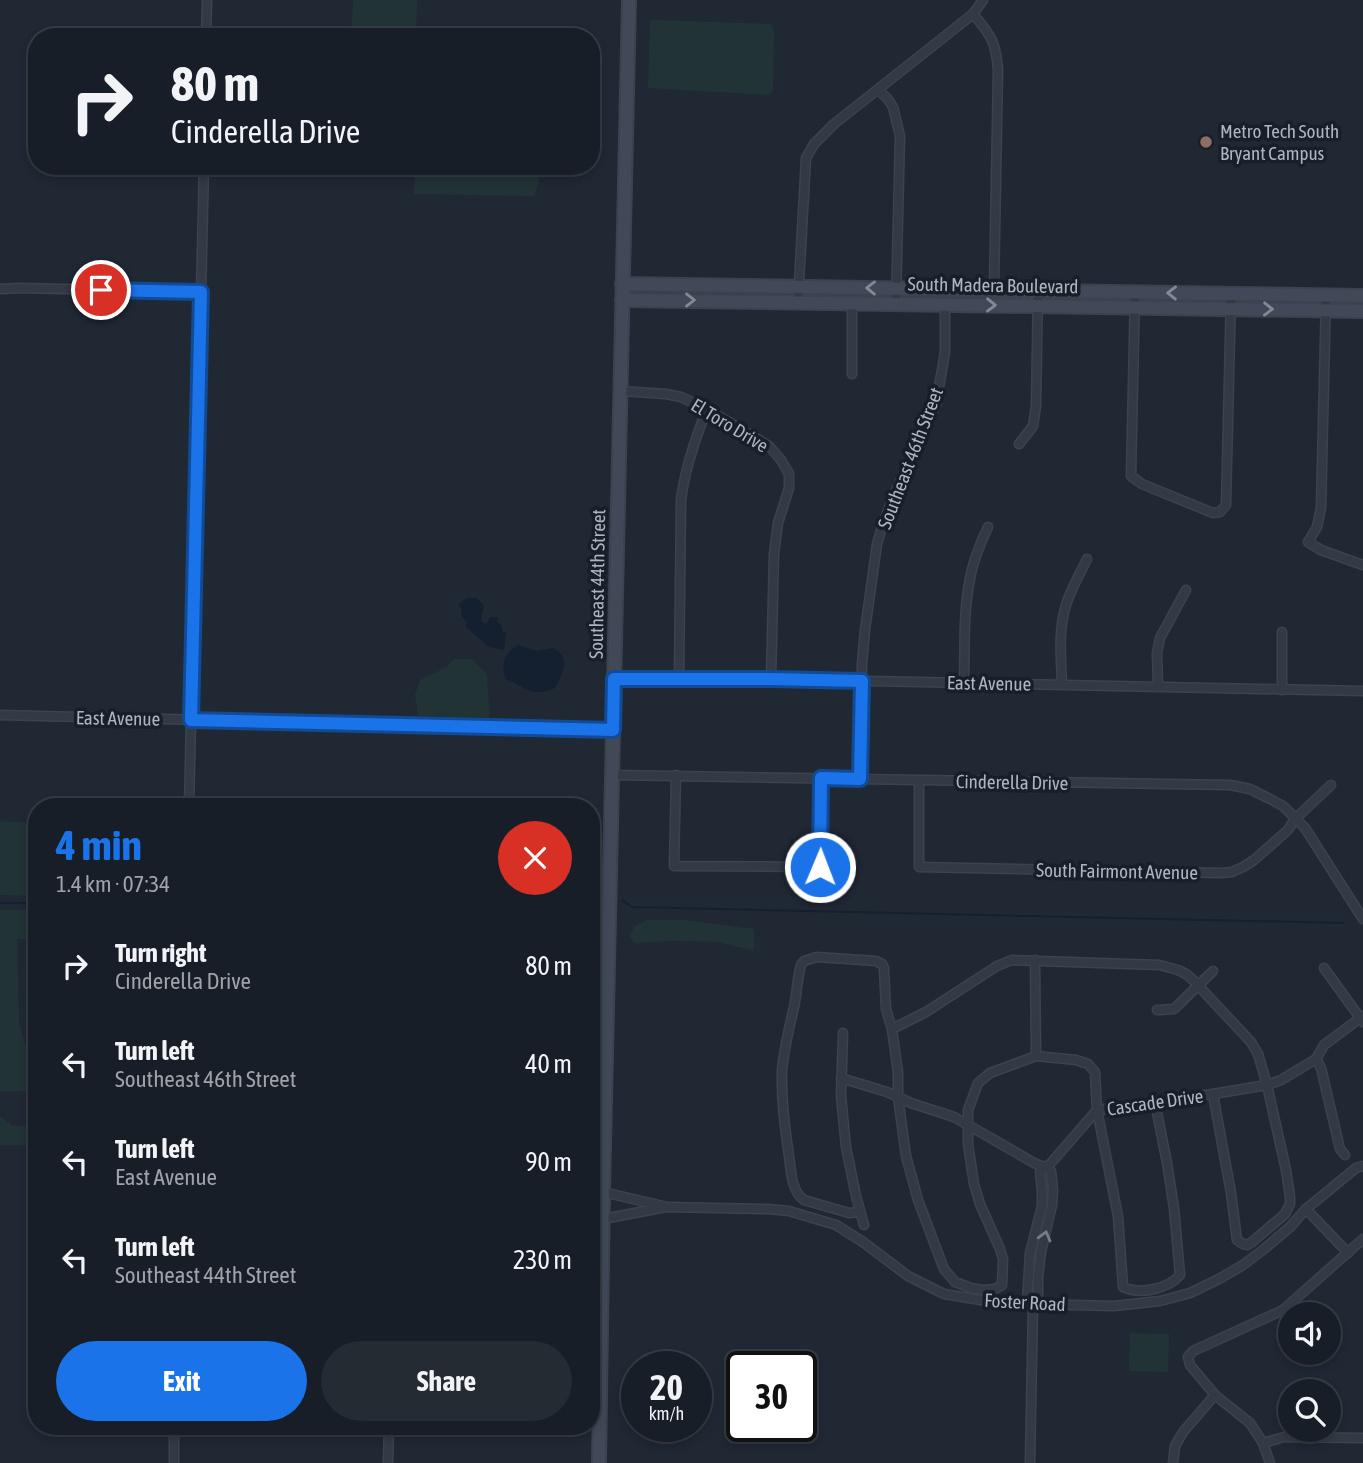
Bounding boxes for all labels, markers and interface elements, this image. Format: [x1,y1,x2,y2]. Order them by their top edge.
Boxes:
text: 80 m [171,55,259,111]
icon: right [56,56,147,147]
text: Cinderella Drive [171,113,360,150]
place label: Metro Tech South Bryant Campus [1220,120,1339,164]
marker: Metro Tech South Bryant Campus [1198,134,1214,150]
pin [71,260,131,320]
icon: arrive [82,271,120,309]
street label: South Madera Boulevard [907,273,1079,297]
one-way arrow [866,280,877,295]
one-way arrow [1167,285,1177,301]
one-way arrow [686,292,696,308]
one-way arrow [987,297,997,313]
one-way arrow [1263,301,1274,317]
street label: Southeast 46th Street [873,384,947,532]
street label: El Toro Drive [688,393,772,457]
street label: Southeast 44th Street [585,509,609,659]
street label: East Avenue [947,671,1031,695]
street label: East Avenue [76,706,160,730]
street label: Cinderella Drive [956,770,1068,794]
text: 4 min [56,821,142,869]
button: close [498,821,572,895]
position arrow [783,830,857,904]
street label: South Fairmont Avenue [1036,859,1198,883]
text: 1.4 km · 07:34 [56,871,170,897]
text: Turn right [115,938,206,968]
icon: right [56,947,94,985]
text: 80 m [525,951,572,981]
text: Cinderella Drive [115,968,251,994]
text: Turn left [115,1036,195,1066]
icon: left [56,1045,94,1083]
text: 40 m [525,1049,572,1079]
text: Southeast 46th Street [115,1066,296,1092]
street label: Cascade Drive [1105,1084,1205,1120]
text: Turn left [115,1134,195,1164]
icon: left [56,1143,94,1181]
text: 90 m [525,1147,572,1177]
text: East Avenue [115,1164,217,1190]
one-way arrow [1037,1230,1051,1242]
text: Turn left [115,1232,195,1262]
icon: left [56,1241,94,1279]
text: 230 m [513,1245,572,1275]
text: Southeast 44th Street [115,1262,296,1288]
street label: Foster Road [984,1289,1066,1315]
map controls [1278,1302,1341,1442]
button: sound [1278,1302,1341,1365]
button: Exit [56,1341,307,1421]
button: Share [321,1341,572,1421]
speed limit sign: 30 [726,1351,817,1442]
text: 20 [650,1367,683,1407]
button: search [1278,1379,1341,1442]
text: km/h [649,1403,684,1424]

